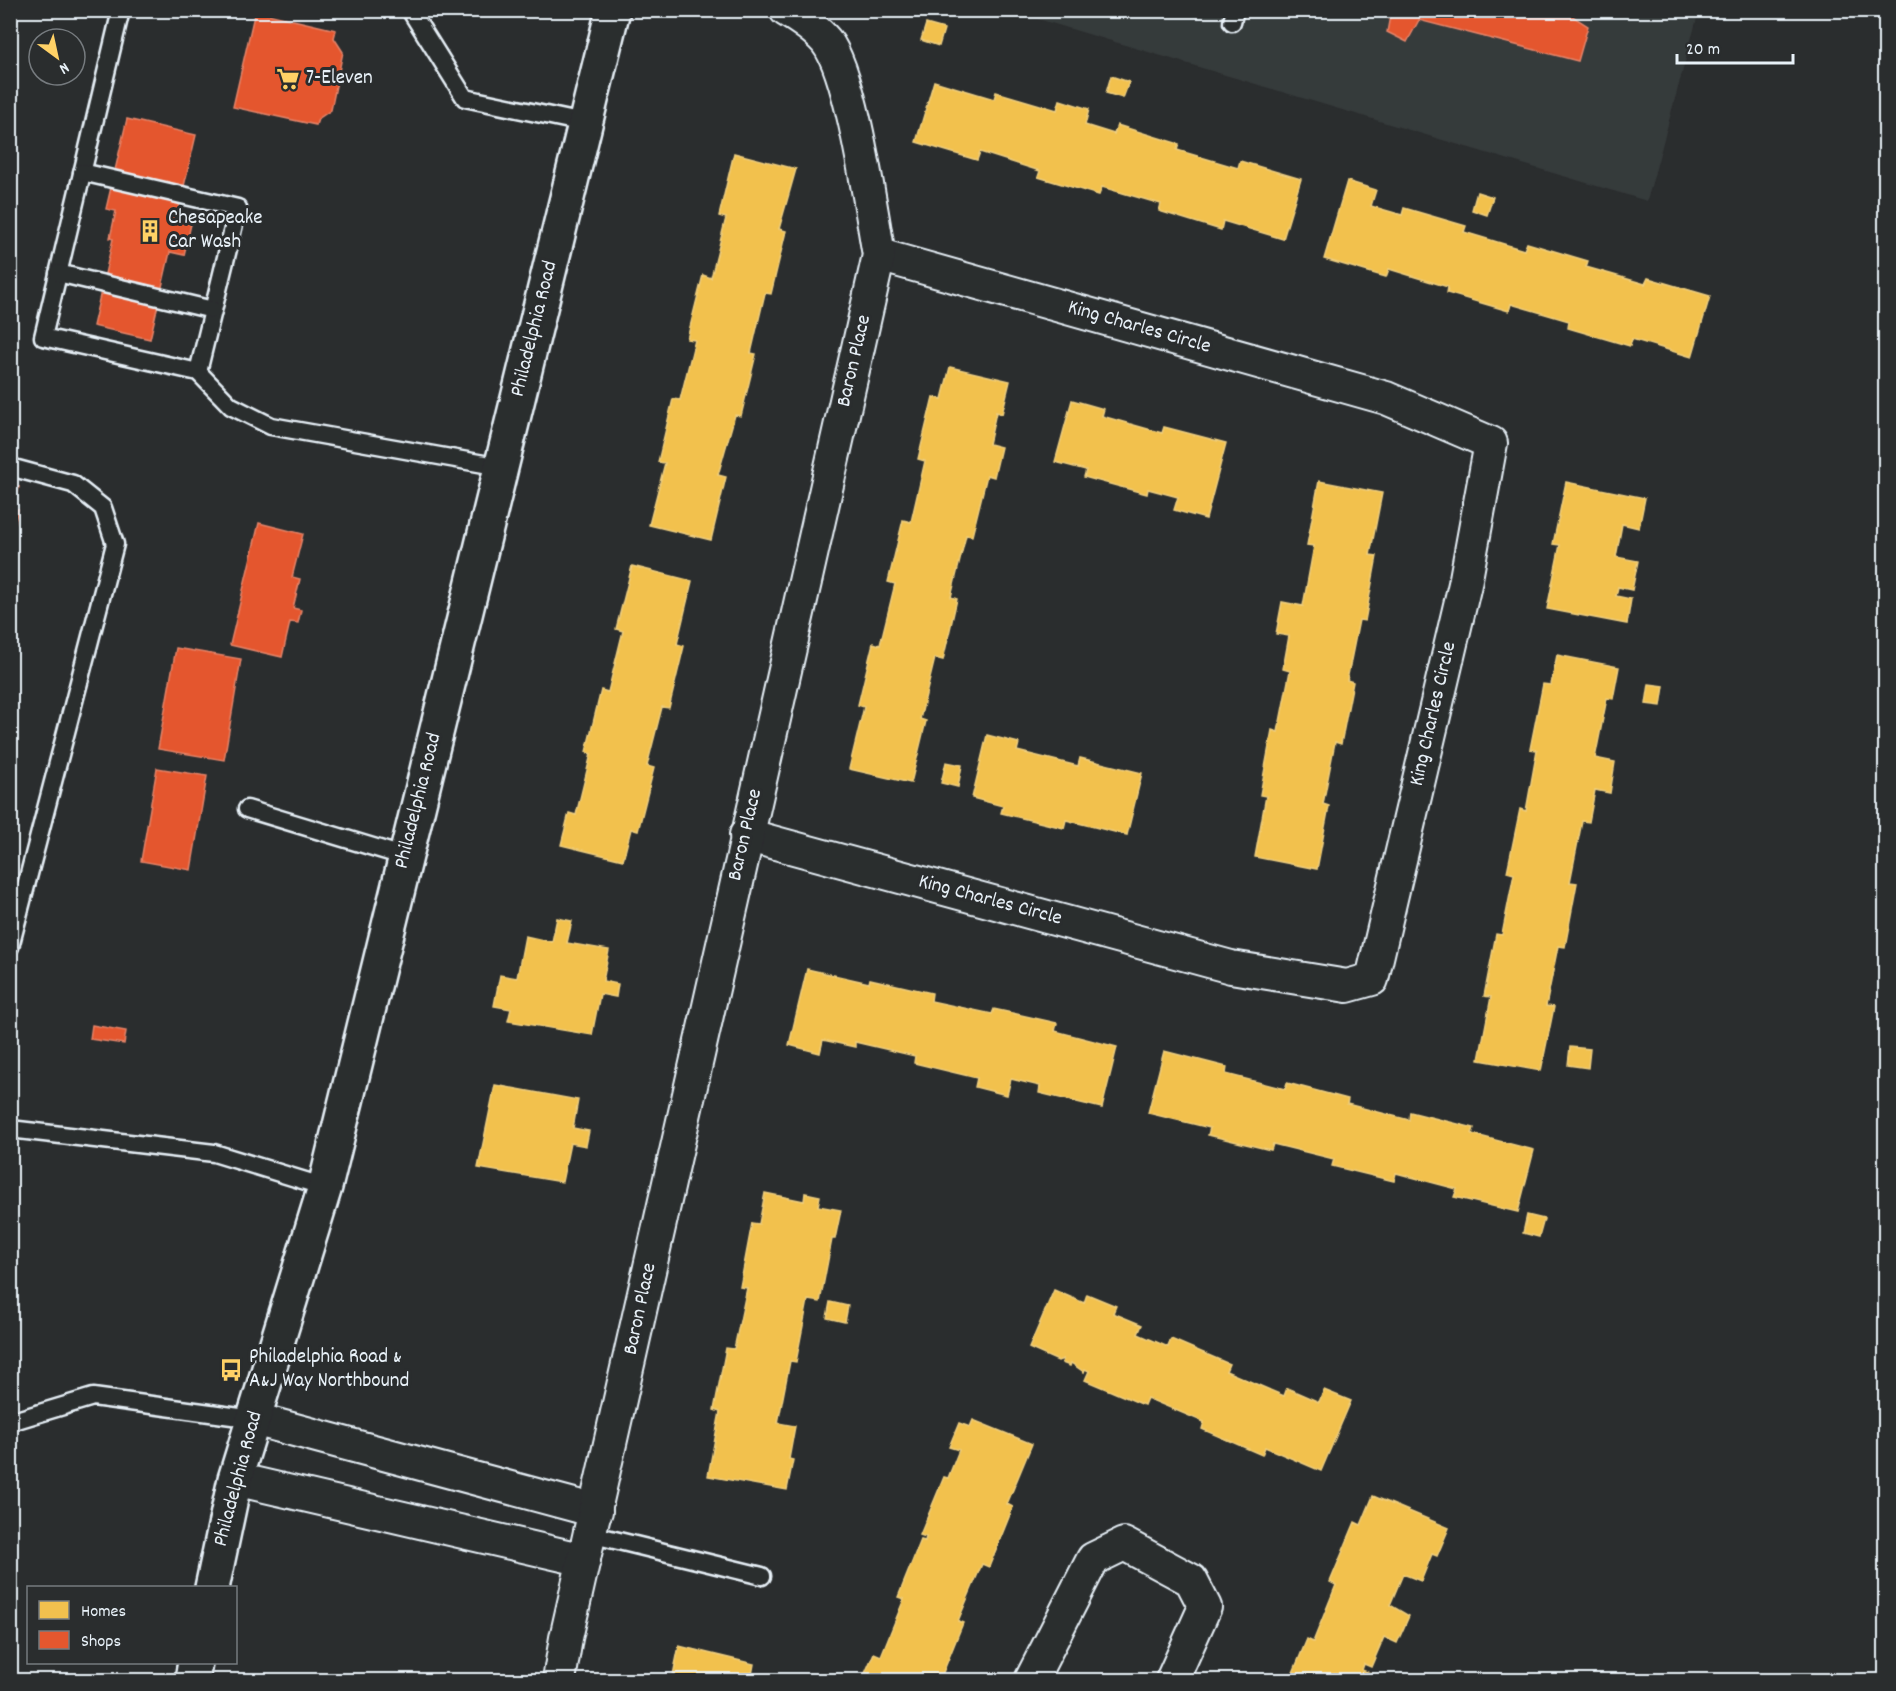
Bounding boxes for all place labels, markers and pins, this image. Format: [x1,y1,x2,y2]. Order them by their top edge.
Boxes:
place label: 7-Eleven [306,64,373,94]
supermarket icon: 7-Eleven [275,66,301,92]
place label: Chesapeake Car Wash [168,204,263,258]
building icon: Chesapeake Car Wash [137,218,163,244]
place label: Philadelphia Road & A&J Way Northbound [249,1343,409,1397]
bus stop icon: Philadelphia Road & A&J Way Northbound [218,1357,244,1383]

